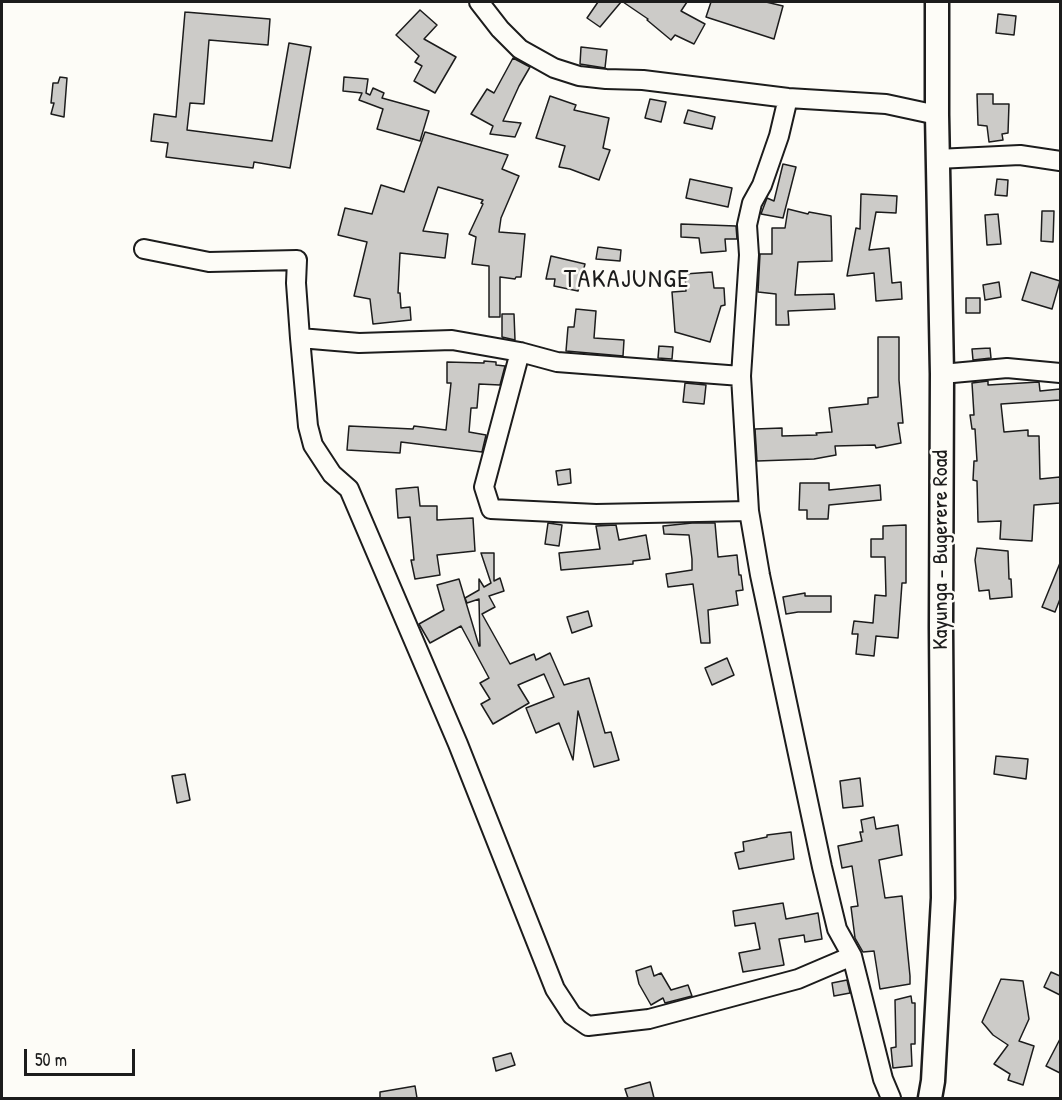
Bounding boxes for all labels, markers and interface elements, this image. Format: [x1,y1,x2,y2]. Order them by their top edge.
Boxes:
district label: TAKAJUNGE [564,264,690,296]
street label: Kayunga - Bugerere Road [928,450,954,650]
scale bar [27,1037,138,1075]
text: 50 m [35,1047,67,1072]

